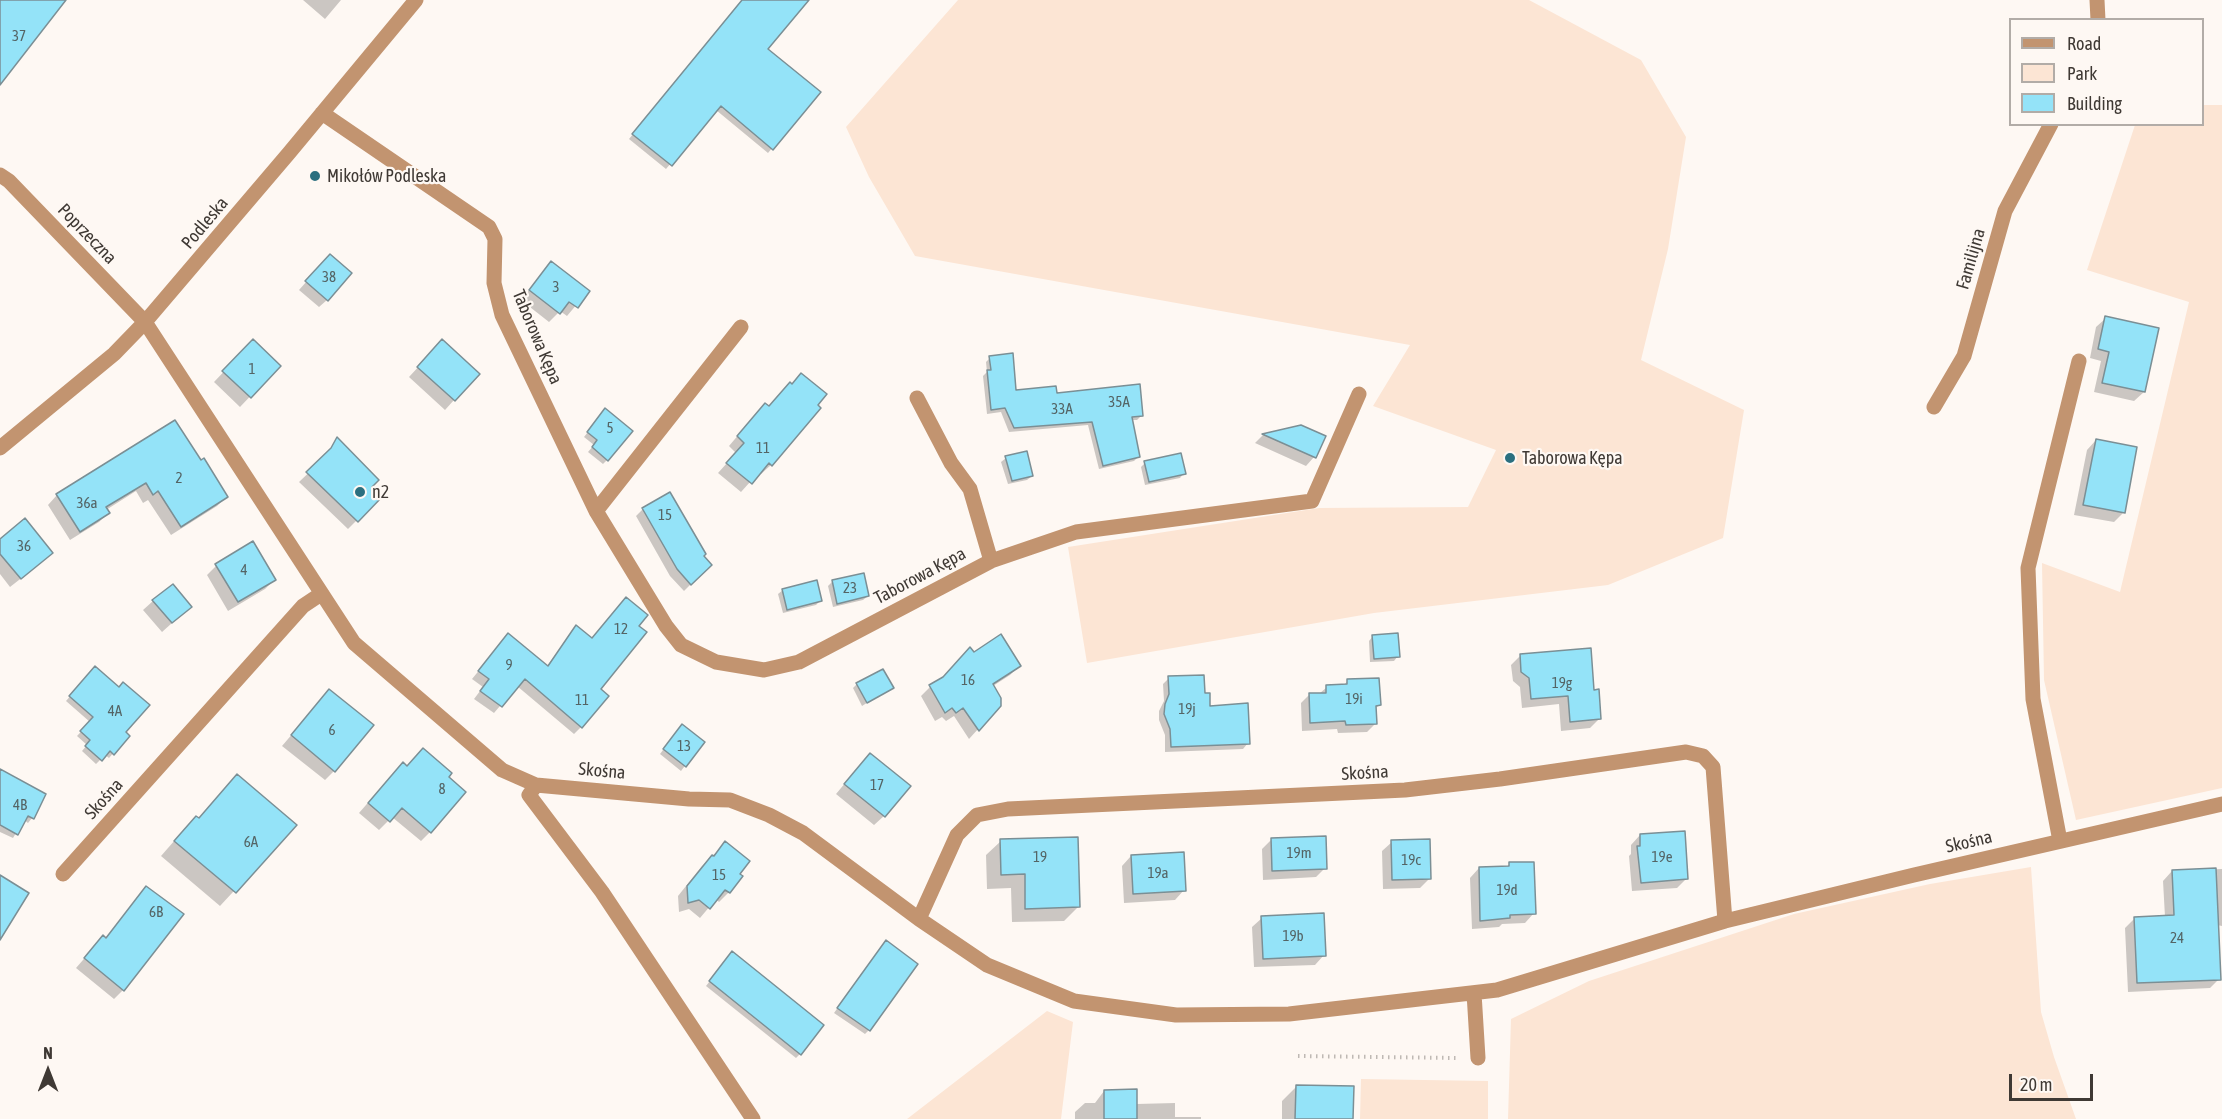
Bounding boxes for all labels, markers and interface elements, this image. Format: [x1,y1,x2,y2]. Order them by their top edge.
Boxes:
legend [2009,18,2204,126]
house number: 37 [12,27,26,45]
text: Road [2067,33,2101,54]
text: Park [2067,63,2097,84]
text: Building [2067,93,2122,114]
place label: Mikołów Podleska [327,165,446,187]
marker: Mikołów Podleska [308,169,322,183]
street label: Podleska [177,193,233,253]
street label: Poprzeczna [53,199,121,269]
street label: Familijna [1952,226,1990,292]
house number: 38 [322,268,336,286]
house number: 3 [552,278,560,296]
street label: Taborowa Kępa [507,287,567,387]
house number: 1 [248,360,256,378]
house number: 35A [1108,393,1130,411]
house number: 33A [1051,400,1073,418]
house number: 5 [606,419,614,437]
house number: 11 [756,439,770,457]
place label: Taborowa Kępa [1522,447,1623,469]
marker: Taborowa Kępa [1503,451,1517,465]
house number: 2 [175,469,183,487]
place label: n2 [372,481,389,503]
marker: n2 [353,485,367,499]
house number: 36a [76,494,98,512]
house number: 15 [658,506,672,524]
house number: 36 [17,537,31,555]
street label: Taborowa Kępa [871,543,969,609]
house number: 4 [240,561,248,579]
house number: 23 [843,579,857,597]
house number: 12 [614,620,628,638]
house number: 9 [505,656,513,674]
house number: 16 [961,671,975,689]
house number: 19g [1552,674,1572,692]
house number: 19i [1345,690,1363,708]
house number: 11 [575,691,589,709]
house number: 19j [1178,700,1196,718]
house number: 4A [108,702,122,720]
house number: 6 [328,721,336,739]
house number: 13 [677,737,691,755]
street label: Skośna [578,758,626,784]
street label: Skośna [1341,761,1389,785]
street label: Skośna [80,774,128,824]
house number: 17 [870,776,884,794]
house number: 8 [438,780,446,798]
house number: 4B [13,796,27,814]
street label: Skośna [1944,826,1994,858]
house number: 6A [244,833,258,851]
house number: 19m [1287,844,1311,862]
house number: 19 [1033,848,1047,866]
house number: 19e [1652,848,1672,866]
house number: 19c [1401,851,1421,869]
house number: 19a [1147,864,1169,882]
house number: 15 [712,866,726,884]
house number: 19d [1496,881,1518,899]
house number: 6B [149,903,163,921]
house number: 19b [1282,927,1304,945]
house number: 24 [2170,929,2184,947]
north arrow [18,1041,78,1101]
text: N [43,1044,53,1062]
scale bar [2012,1062,2096,1100]
text: 20 m [2020,1074,2052,1095]

